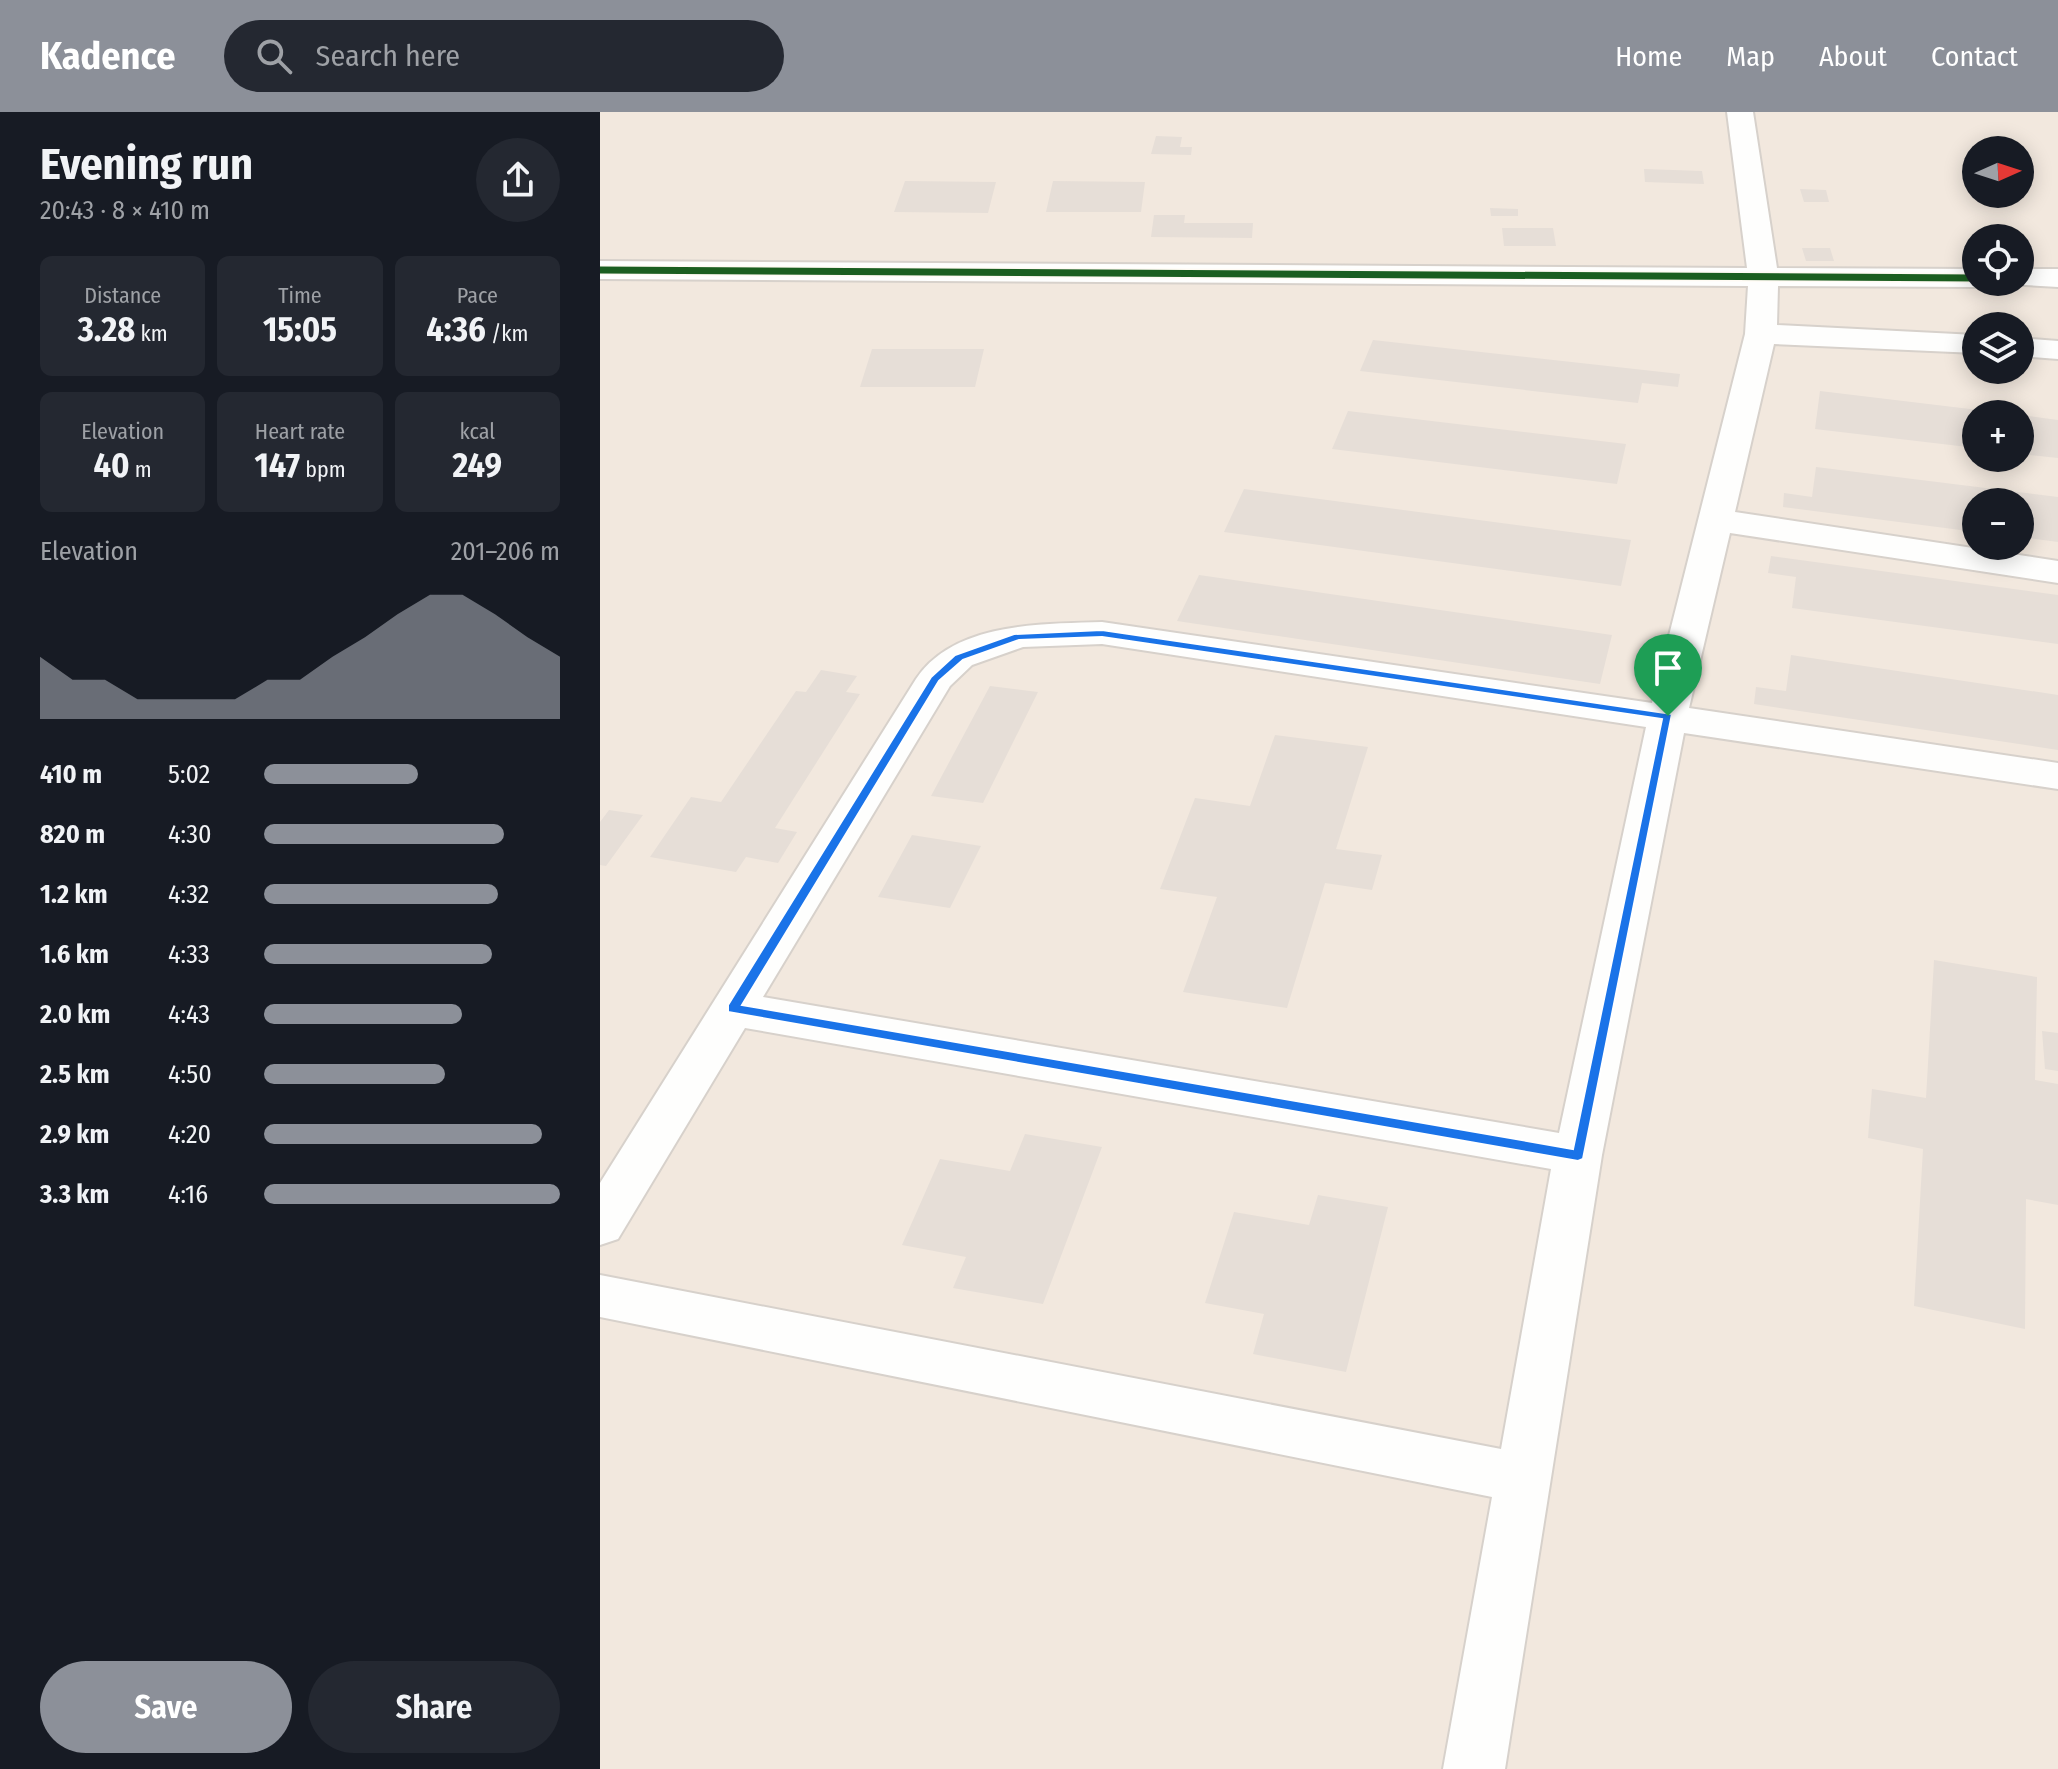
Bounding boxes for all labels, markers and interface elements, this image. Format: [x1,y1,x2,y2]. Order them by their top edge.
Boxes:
search box [224,20,784,92]
text: Kadence [40,33,176,79]
icon: search [252,34,296,78]
text: Search here [316,38,460,74]
text: Home [1615,40,1682,73]
text: Map [1726,40,1775,73]
text: About [1819,40,1887,73]
text: Contact [1931,40,2018,73]
north arrow [1962,136,2034,208]
map controls [1962,136,2034,560]
text: Evening run [40,138,253,191]
button: share [476,138,560,222]
text: 20:43 · 8 × 410 m [40,195,210,226]
button: locate [1962,224,2034,296]
text: Distance [84,282,161,309]
text: Time [278,282,322,309]
text: Pace [457,282,498,309]
text: 3.28 [78,309,135,350]
text: 15:05 [263,309,337,350]
text: 4:36 [426,309,486,350]
button: layers [1962,312,2034,384]
text: km [135,320,168,347]
text: /km [486,320,528,347]
button: + [1962,400,2034,472]
text: Elevation [81,418,164,445]
text: Heart rate [255,418,345,445]
text: kcal [460,418,495,445]
text: 40 [94,445,130,486]
text: 147 [254,445,300,486]
text: 249 [453,445,502,486]
text: m [130,456,152,483]
text: bpm [300,456,346,483]
button: − [1962,488,2034,560]
text: Elevation [40,536,138,567]
text: 201–206 m [451,536,560,567]
pin [1634,634,1702,716]
icon: arrive [1646,646,1690,690]
text: 410 m [40,759,102,790]
text: 5:02 [168,759,210,790]
text: 820 m [40,819,105,850]
text: 4:30 [168,819,212,850]
text: 1.2 km [40,879,107,910]
text: 4:32 [168,879,209,910]
text: 1.6 km [40,939,109,970]
text: 4:33 [168,939,210,970]
text: 2.0 km [40,999,110,1030]
text: 4:43 [168,999,210,1030]
text: 2.5 km [40,1059,110,1090]
text: 4:50 [168,1059,212,1090]
text: 2.9 km [40,1119,109,1150]
text: 4:20 [168,1119,211,1150]
text: 3.3 km [40,1179,109,1210]
text: 4:16 [168,1179,208,1210]
button: Save [40,1661,292,1753]
button: Share [308,1661,560,1753]

